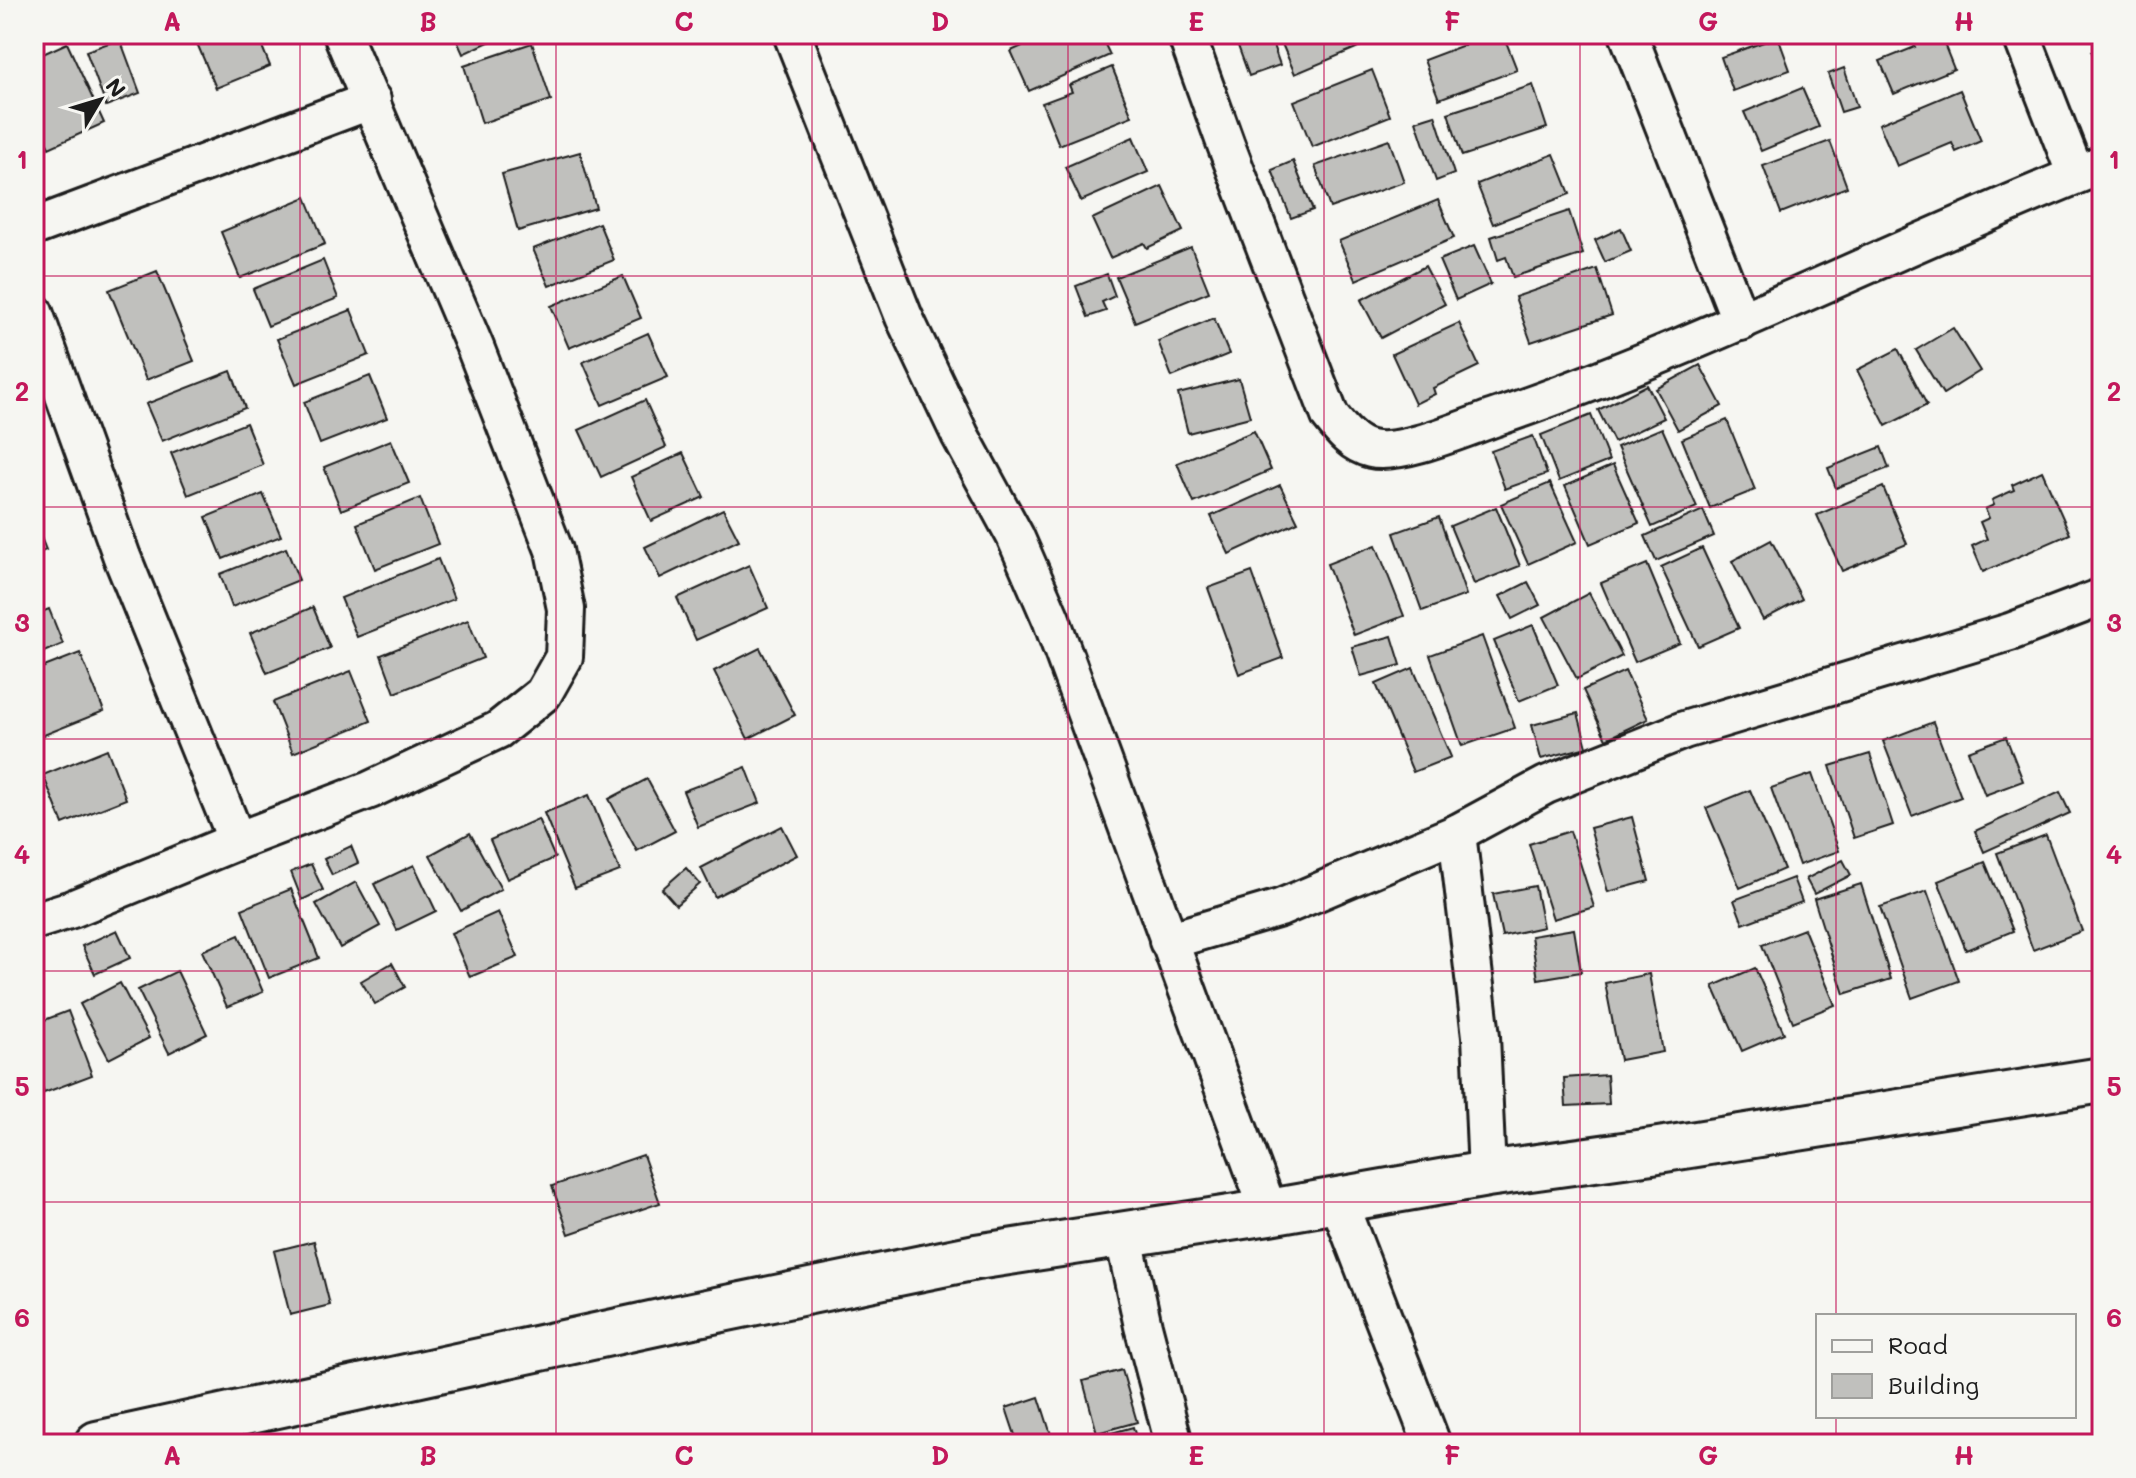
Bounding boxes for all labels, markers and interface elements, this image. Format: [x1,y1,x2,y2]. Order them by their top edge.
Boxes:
text: A [163,4,181,38]
text: B [419,4,437,38]
text: C [674,4,694,38]
text: D [931,4,949,38]
text: E [1188,4,1204,38]
text: F [1444,4,1460,38]
text: G [1698,4,1718,38]
text: H [1954,4,1974,38]
north arrow [60,60,140,140]
text: N [100,72,133,103]
text: 1 [16,142,28,176]
text: 1 [2108,142,2120,176]
text: 2 [15,374,29,408]
text: 2 [2107,374,2121,408]
text: 3 [14,605,30,639]
text: 3 [2106,605,2122,639]
text: 4 [14,837,30,871]
text: 4 [2106,837,2122,871]
text: 5 [14,1069,30,1103]
text: 5 [2106,1069,2122,1103]
text: 6 [14,1300,30,1334]
text: 6 [2106,1300,2122,1334]
legend [1816,1314,2076,1418]
text: Road [1888,1329,1948,1360]
text: Building [1888,1369,1979,1400]
text: A [163,1438,181,1472]
text: B [419,1438,437,1472]
text: C [674,1438,694,1472]
text: D [931,1438,949,1472]
text: E [1188,1438,1204,1472]
text: F [1444,1438,1460,1472]
text: G [1698,1438,1718,1472]
text: H [1954,1438,1974,1472]

